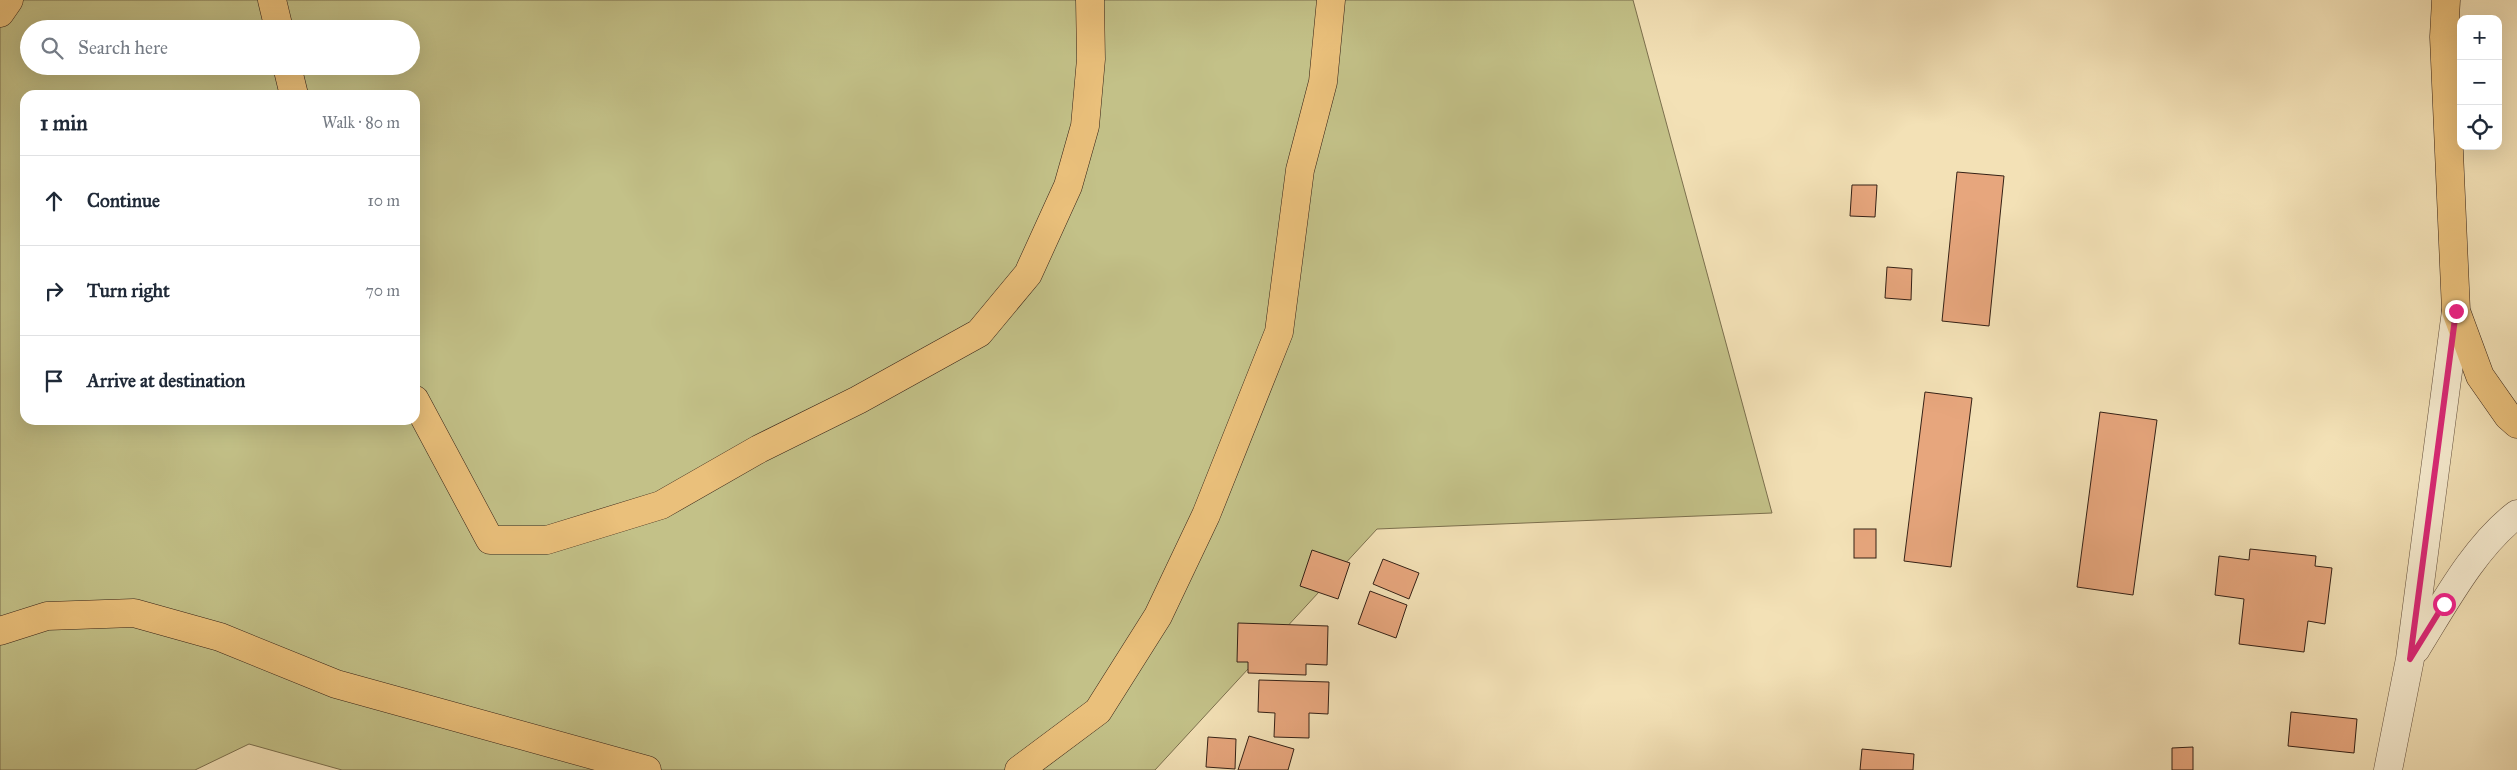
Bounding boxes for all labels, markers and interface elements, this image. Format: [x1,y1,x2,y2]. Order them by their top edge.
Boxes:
map controls [2457,15,2502,150]
button: + [2457,15,2502,60]
search box [20,20,420,75]
icon: search [38,34,66,62]
text: Search here [78,36,168,59]
button: − [2457,60,2502,105]
button: locate [2457,105,2502,150]
text: 1 min [40,110,88,136]
text: Walk · 80 m [322,113,400,132]
icon: ahead [40,187,68,215]
text: Continue [87,189,160,212]
text: 10 m [368,191,400,210]
icon: right [40,277,68,305]
text: Turn right [87,279,170,302]
text: 70 m [365,281,400,300]
route end [2445,300,2468,323]
icon: arrive [40,367,68,395]
text: Arrive at destination [87,369,245,392]
route start [2433,593,2456,616]

